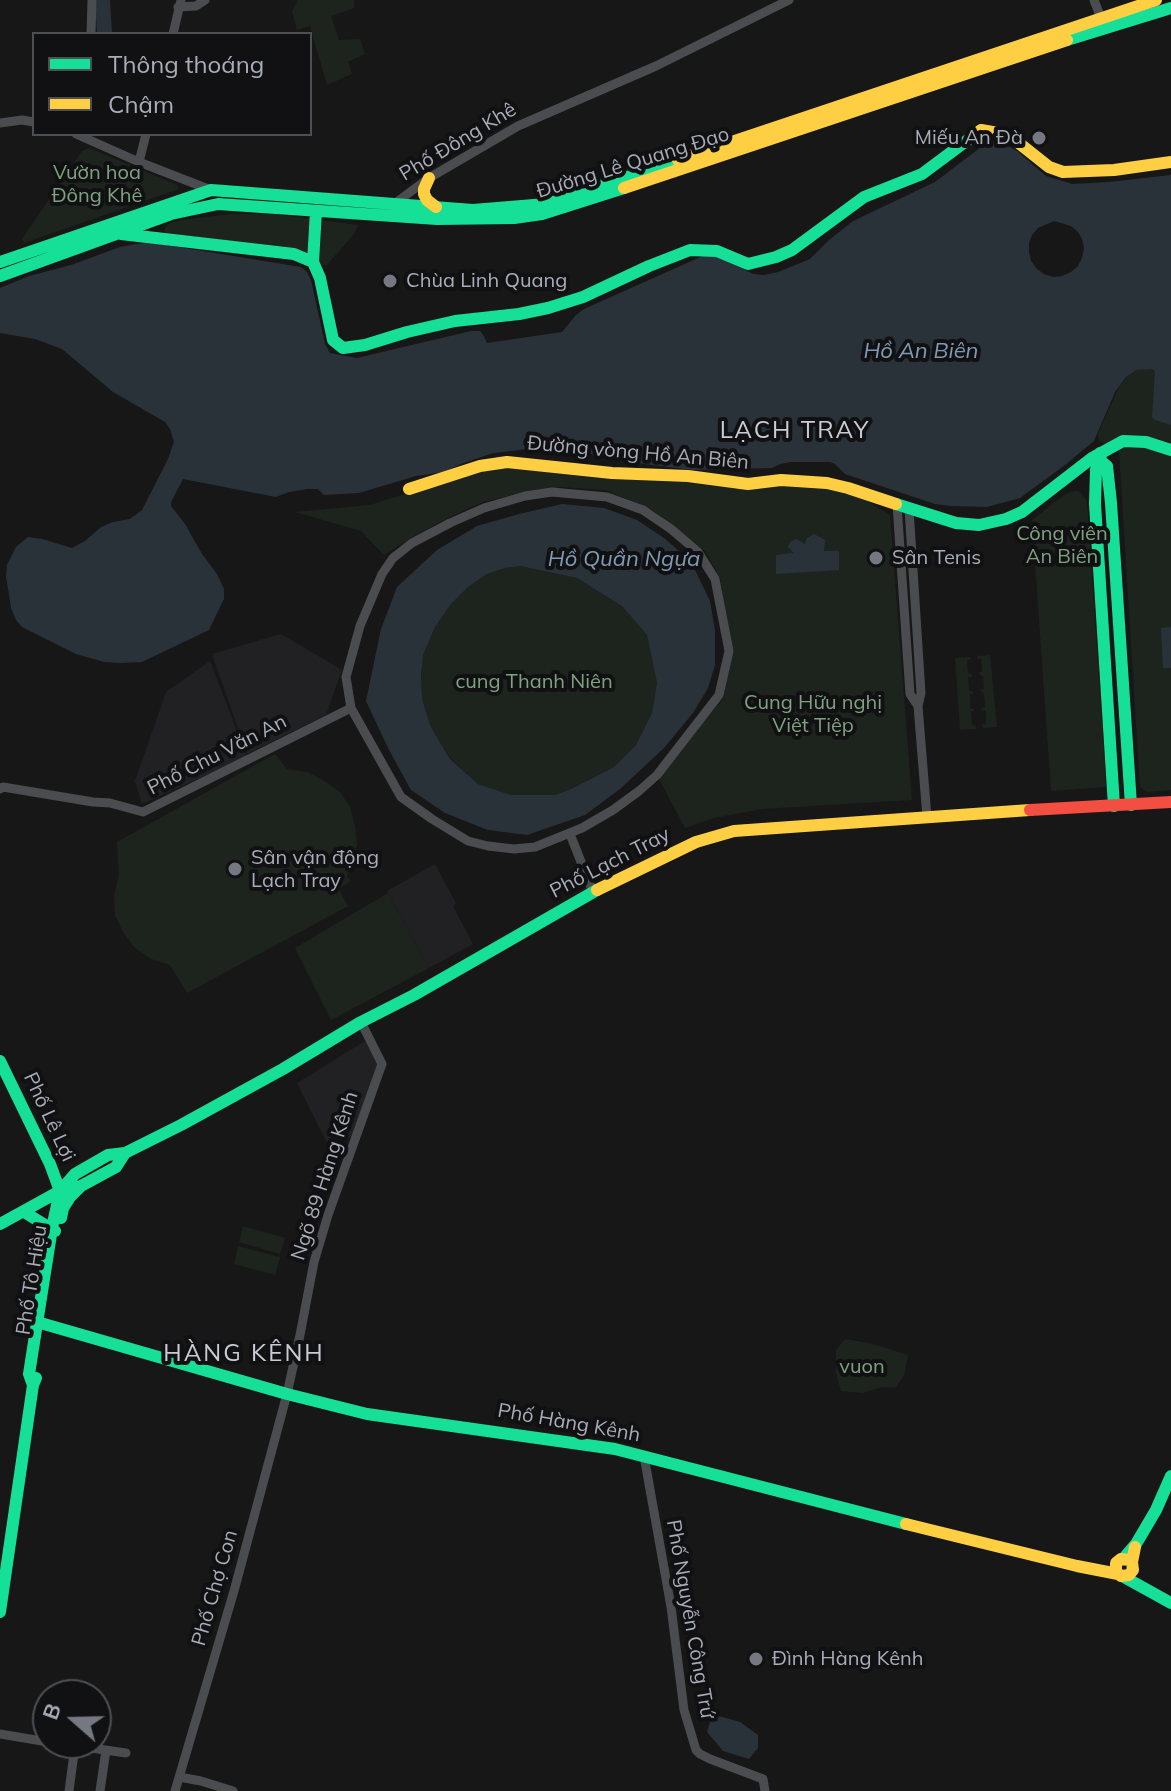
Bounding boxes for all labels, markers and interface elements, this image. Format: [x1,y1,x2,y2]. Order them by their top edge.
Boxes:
legend [32,32,312,136]
text: Thông thoáng [108,49,264,79]
text: Chậm [108,89,174,119]
street label: Phố Đông Khê [395,98,521,186]
street label: Đường Lê Quang Đạo [534,122,732,204]
place label: Miếu An Đà [915,126,1023,150]
marker: Miếu An Đà [1030,129,1048,147]
park label: Vườn hoa Đông Khê [52,161,142,208]
place label: Chùa Linh Quang [406,269,567,293]
marker: Chùa Linh Quang [381,272,399,290]
water label: Hồ An Biên [863,338,979,364]
district label: LẠCH TRAY [720,417,870,445]
street label: Đường vòng Hồ An Biên [526,431,750,475]
park label: Công viên An Biên [1016,522,1108,569]
water label: Hồ Quần Ngựa [548,546,700,572]
place label: Sân Tenis [892,546,981,570]
marker: Sân Tenis [867,549,885,567]
park label: cung Thanh Niên [455,670,613,694]
park label: Cung Hữu nghị Việt Tiệp [744,691,882,738]
street label: Phố Chu Văn An [143,710,291,800]
street label: Phố Lạch Tray [546,822,674,904]
place label: Sân vận động Lạch Tray [251,846,379,893]
marker: Sân vận động Lạch Tray [226,860,244,878]
street label: Phố Lê Lợi [18,1069,80,1165]
street label: Ngõ 89 Hàng Kênh [286,1089,364,1263]
street label: Phố Tô Hiệu [11,1223,53,1337]
district label: HÀNG KÊNH [163,1340,325,1368]
park label: vuon [839,1355,885,1379]
street label: Phố Hàng Kênh [496,1399,642,1447]
street label: Phố Nguyễn Công Trứ [661,1518,719,1720]
street label: Phố Chợ Con [187,1527,243,1649]
place label: Đình Hàng Kênh [772,1647,923,1671]
marker: Đình Hàng Kênh [747,1650,765,1668]
north arrow [32,1679,112,1759]
text: B [36,1700,67,1723]

